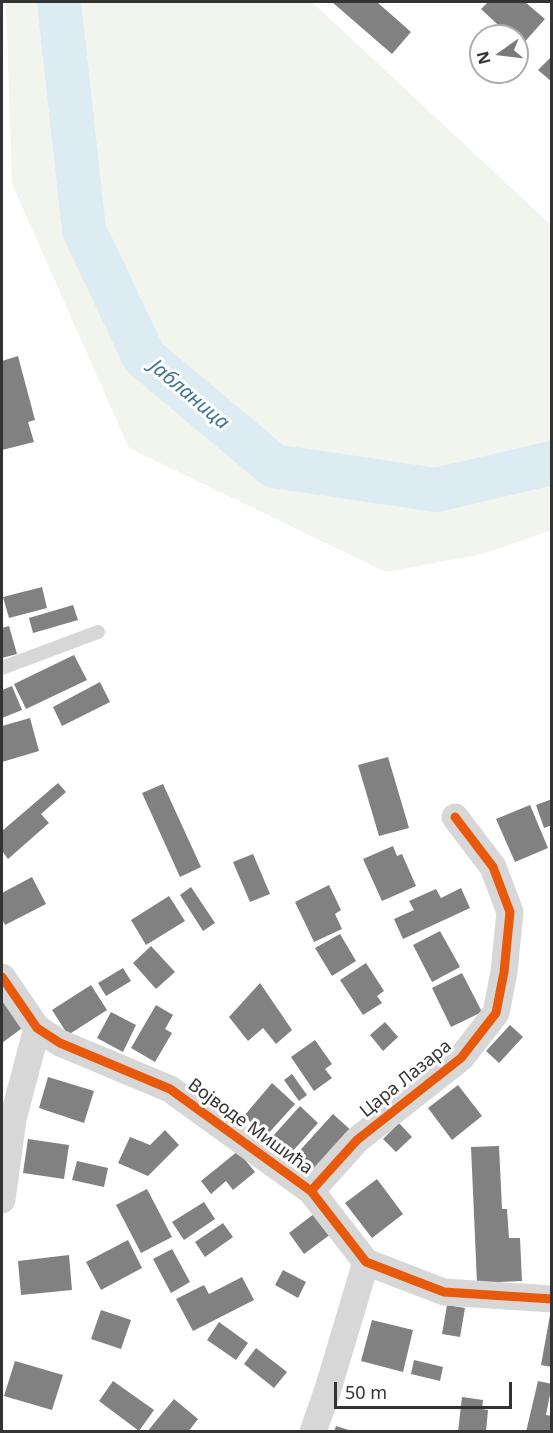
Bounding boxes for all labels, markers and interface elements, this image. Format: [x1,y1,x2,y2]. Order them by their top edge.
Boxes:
north arrow [469,24,529,84]
text: N [471,49,496,67]
water label: Јабланица [144,355,234,435]
street label: Цара Лазара [356,1036,456,1122]
street label: Војводе Мишића [183,1074,317,1180]
scale bar [337,1370,516,1408]
text: 50 m [345,1380,387,1404]

